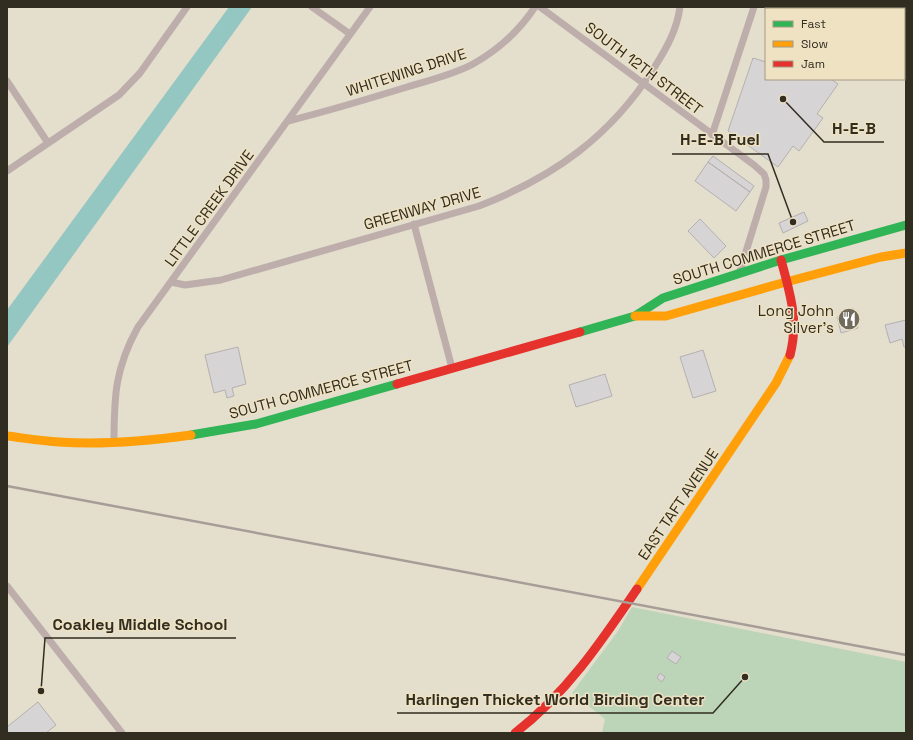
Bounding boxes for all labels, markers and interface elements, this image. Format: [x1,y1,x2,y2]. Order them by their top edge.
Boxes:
legend [765,8,905,80]
text: Fast [801,16,826,32]
street label: SOUTH 12TH STREET [581,18,707,119]
text: Slow [801,36,828,52]
street label: WHITEWING DRIVE [344,44,468,100]
text: Jam [801,56,825,72]
callout: H-E-B [824,114,884,142]
text: H-E-B [832,118,876,139]
callout: H-E-B Fuel [672,126,768,154]
text: H-E-B Fuel [680,129,760,150]
street label: LITTLE CREEK DRIVE [160,146,258,270]
street label: GREENWAY DRIVE [361,182,483,234]
street label: SOUTH COMMERCE STREET [670,215,858,289]
place label: Long John Silver's [758,301,834,337]
restaurant icon: Long John Silver's [836,306,862,332]
street label: SOUTH COMMERCE STREET [227,355,415,423]
street label: EAST TAFT AVENUE [634,445,722,563]
callout: Coakley Middle School [45,610,236,638]
text: Coakley Middle School [53,614,227,635]
callout: Harlingen Thicket World Birding Center [397,685,713,713]
text: Harlingen Thicket World Birding Center [405,689,705,710]

